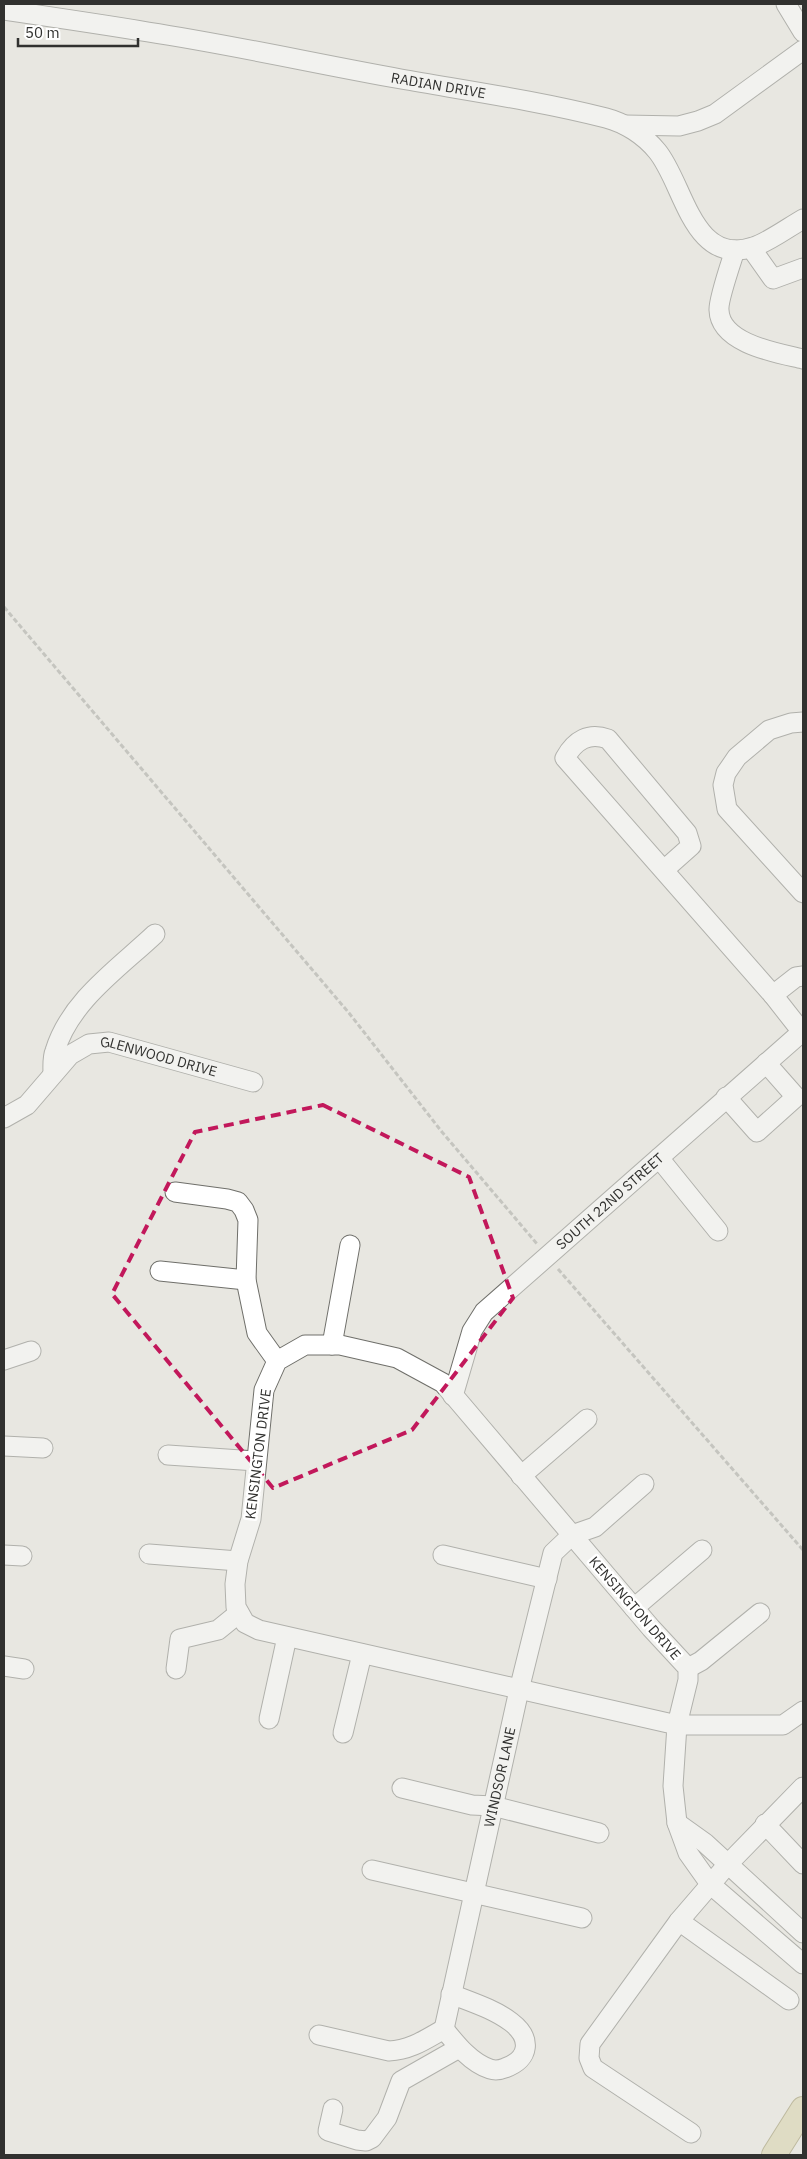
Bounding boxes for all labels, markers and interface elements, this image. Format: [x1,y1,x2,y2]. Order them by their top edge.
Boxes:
scale bar [18,15,138,47]
text: 50 m [25,23,60,42]
street label: RADIAN DRIVE [390,68,487,102]
street label: GLENWOOD DRIVE [99,1033,219,1081]
street label: SOUTH 22ND STREET [552,1149,667,1253]
street label: KENSINGTON DRIVE [241,1388,275,1520]
street label: KENSINGTON DRIVE [585,1553,685,1663]
street label: WINDSOR LANE [480,1725,520,1829]

